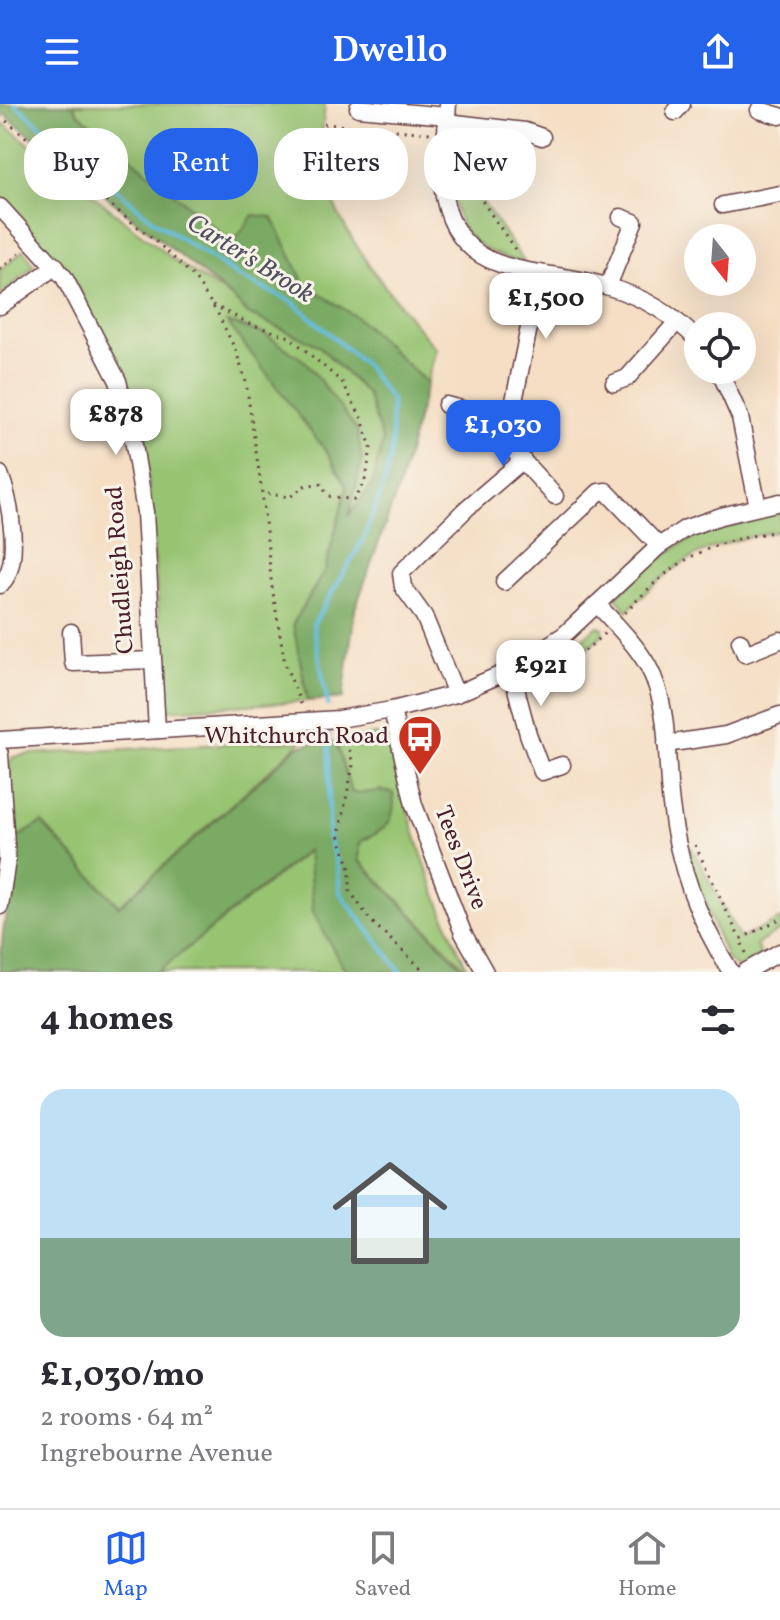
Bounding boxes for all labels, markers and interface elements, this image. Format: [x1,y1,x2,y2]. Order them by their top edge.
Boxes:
text: Dwello [332,27,448,77]
icon: menu [40,30,84,74]
icon: share [696,30,740,74]
chip: Buy [24,128,128,200]
chip: Rent [144,128,258,200]
chip: Filters [274,128,408,200]
chip: New [424,128,536,200]
water label: Carter's Brook [180,206,320,312]
north arrow [684,224,756,296]
map controls [684,224,756,384]
pin: £1,500 [481,273,611,341]
text: £1,500 [507,281,585,317]
button: locate [684,312,756,384]
pin: £878 [69,389,163,457]
text: £878 [88,397,144,433]
pin: £1,030 [438,400,568,468]
text: £1,030 [464,408,542,444]
street label: Chudleigh Road [98,485,144,655]
pin: £921 [494,640,588,708]
text: £921 [514,648,568,684]
bus stop icon: Whitchurch Road [396,713,444,776]
place label: Whitchurch Road [204,720,389,754]
street label: Tees Drive [425,801,495,915]
text: 4 homes [40,997,174,1044]
icon: filters [696,998,740,1042]
icon: home [318,1141,462,1285]
text: £1,030/mo [40,1353,204,1400]
text: 2 rooms · 64 m² [40,1400,213,1436]
text: Ingrebourne Avenue [40,1436,273,1472]
tab: Map [104,1526,148,1605]
tab: Saved [355,1526,411,1605]
tab: Home [618,1526,676,1605]

